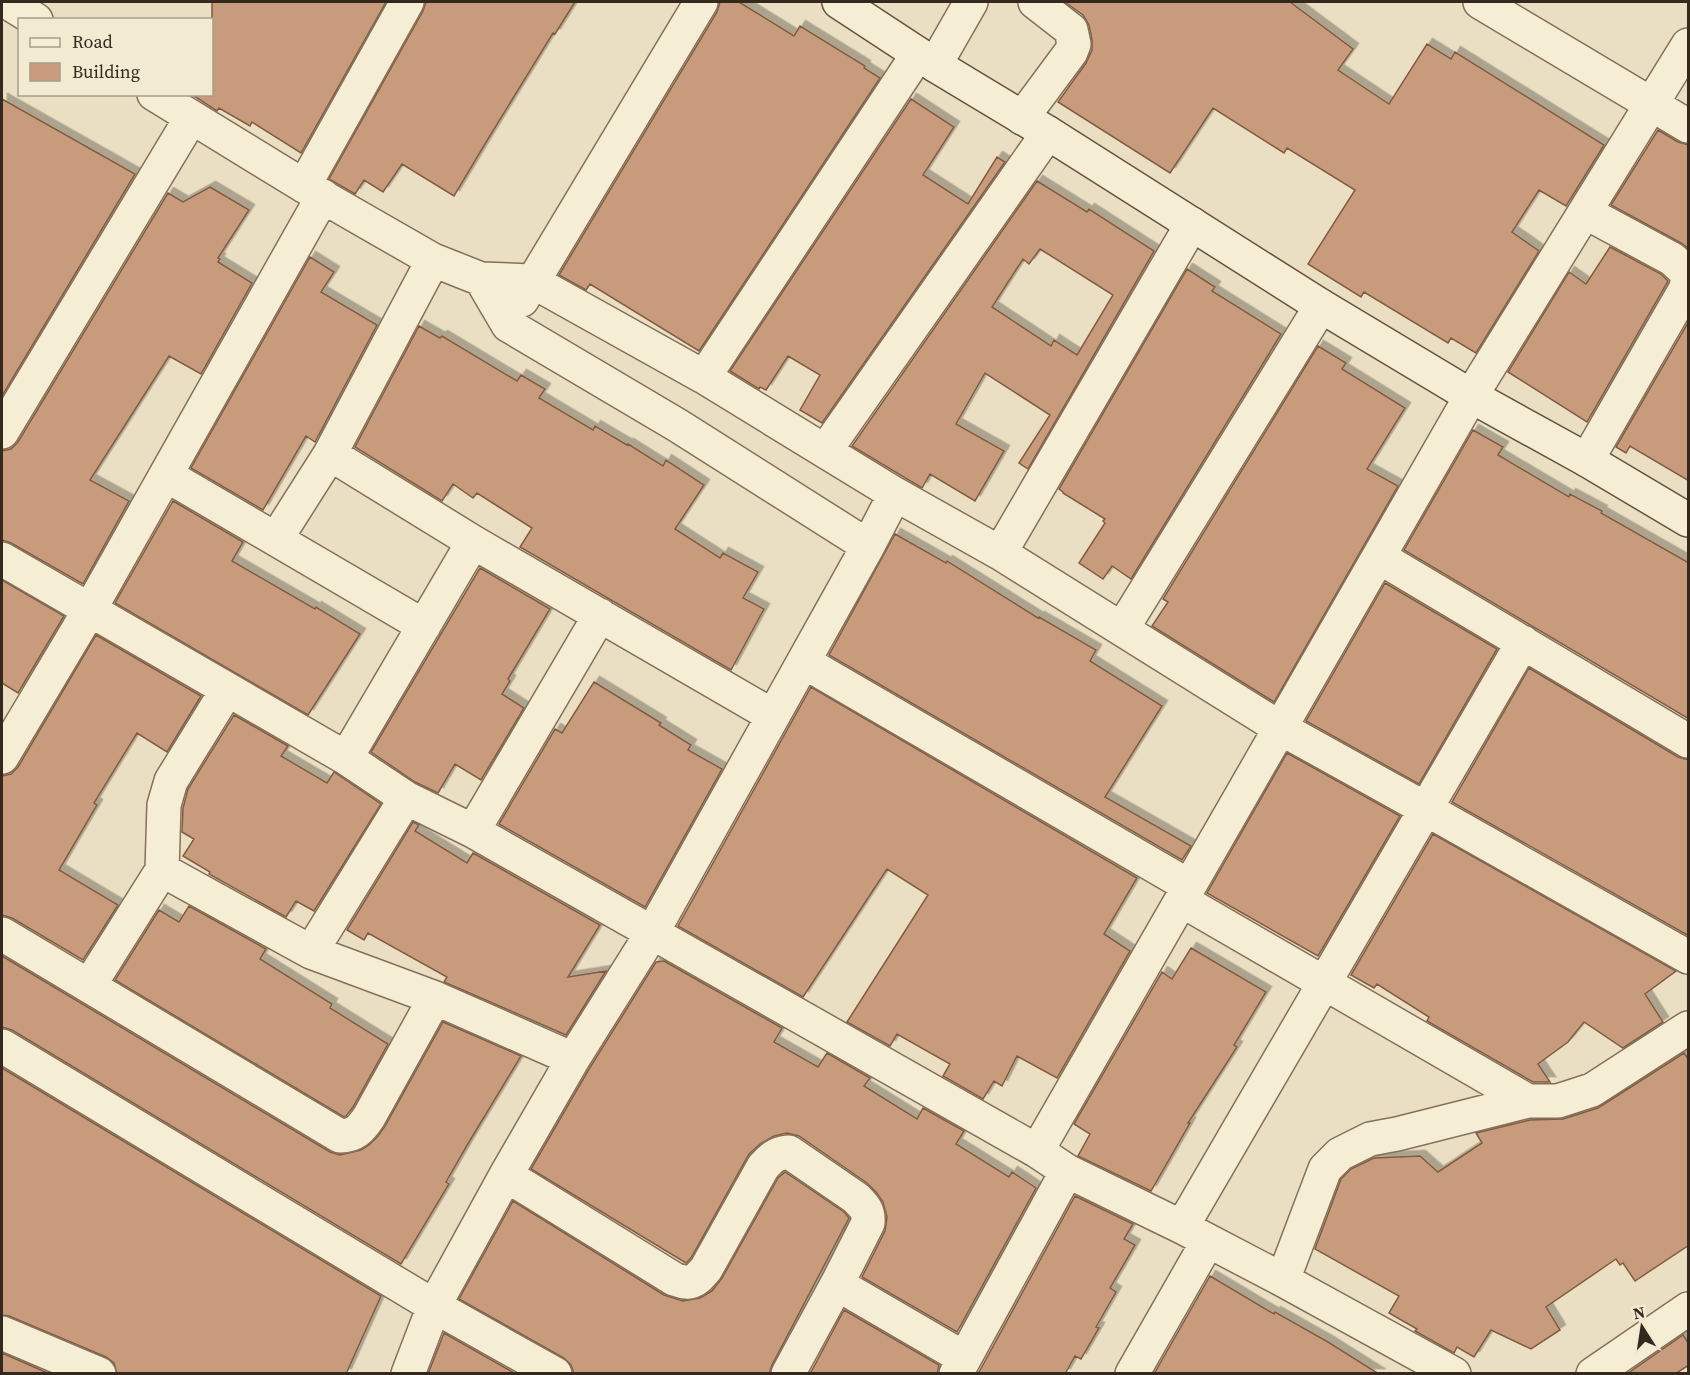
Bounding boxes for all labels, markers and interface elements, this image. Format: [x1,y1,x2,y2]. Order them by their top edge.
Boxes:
legend [18,18,213,96]
text: Road [72,29,113,54]
text: Building [72,59,140,84]
north arrow [1612,1297,1672,1357]
text: N [1631,1300,1647,1324]

